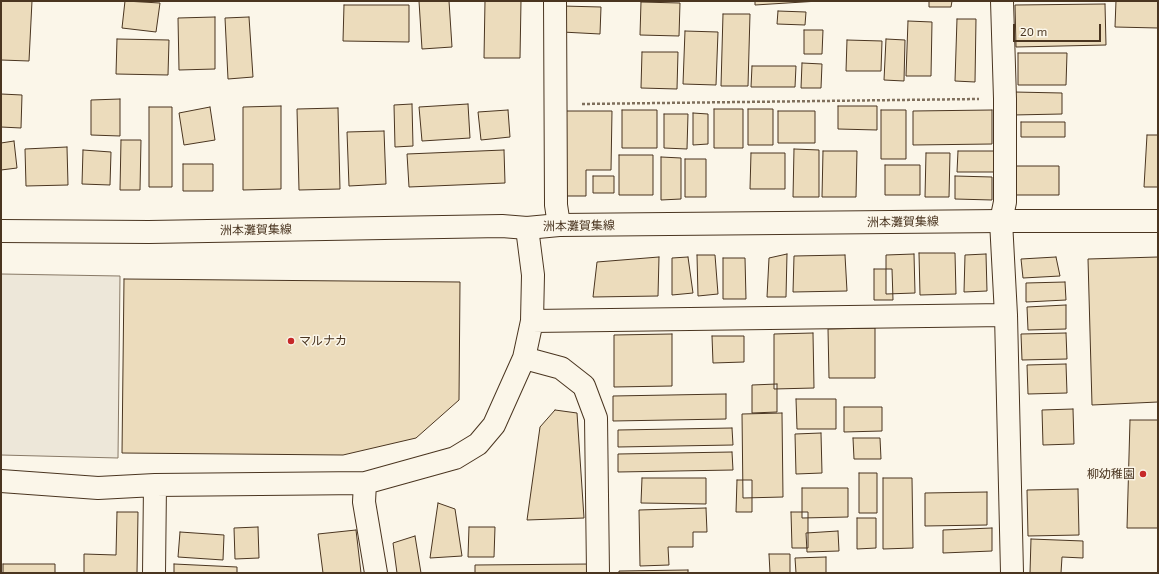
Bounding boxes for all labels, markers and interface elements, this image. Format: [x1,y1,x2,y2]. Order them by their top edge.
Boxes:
scale bar [1015,16,1103,42]
text: 20 m [1020,24,1047,38]
street label: 洲本灘賀集線 [867,214,939,230]
street label: 洲本灘賀集線 [543,218,615,234]
street label: 洲本灘賀集線 [220,222,292,238]
place label: マルナカ [299,334,347,348]
marker: マルナカ [286,336,296,346]
place label: 柳幼稚園 [1087,467,1135,481]
marker: 柳幼稚園 [1138,469,1148,479]

